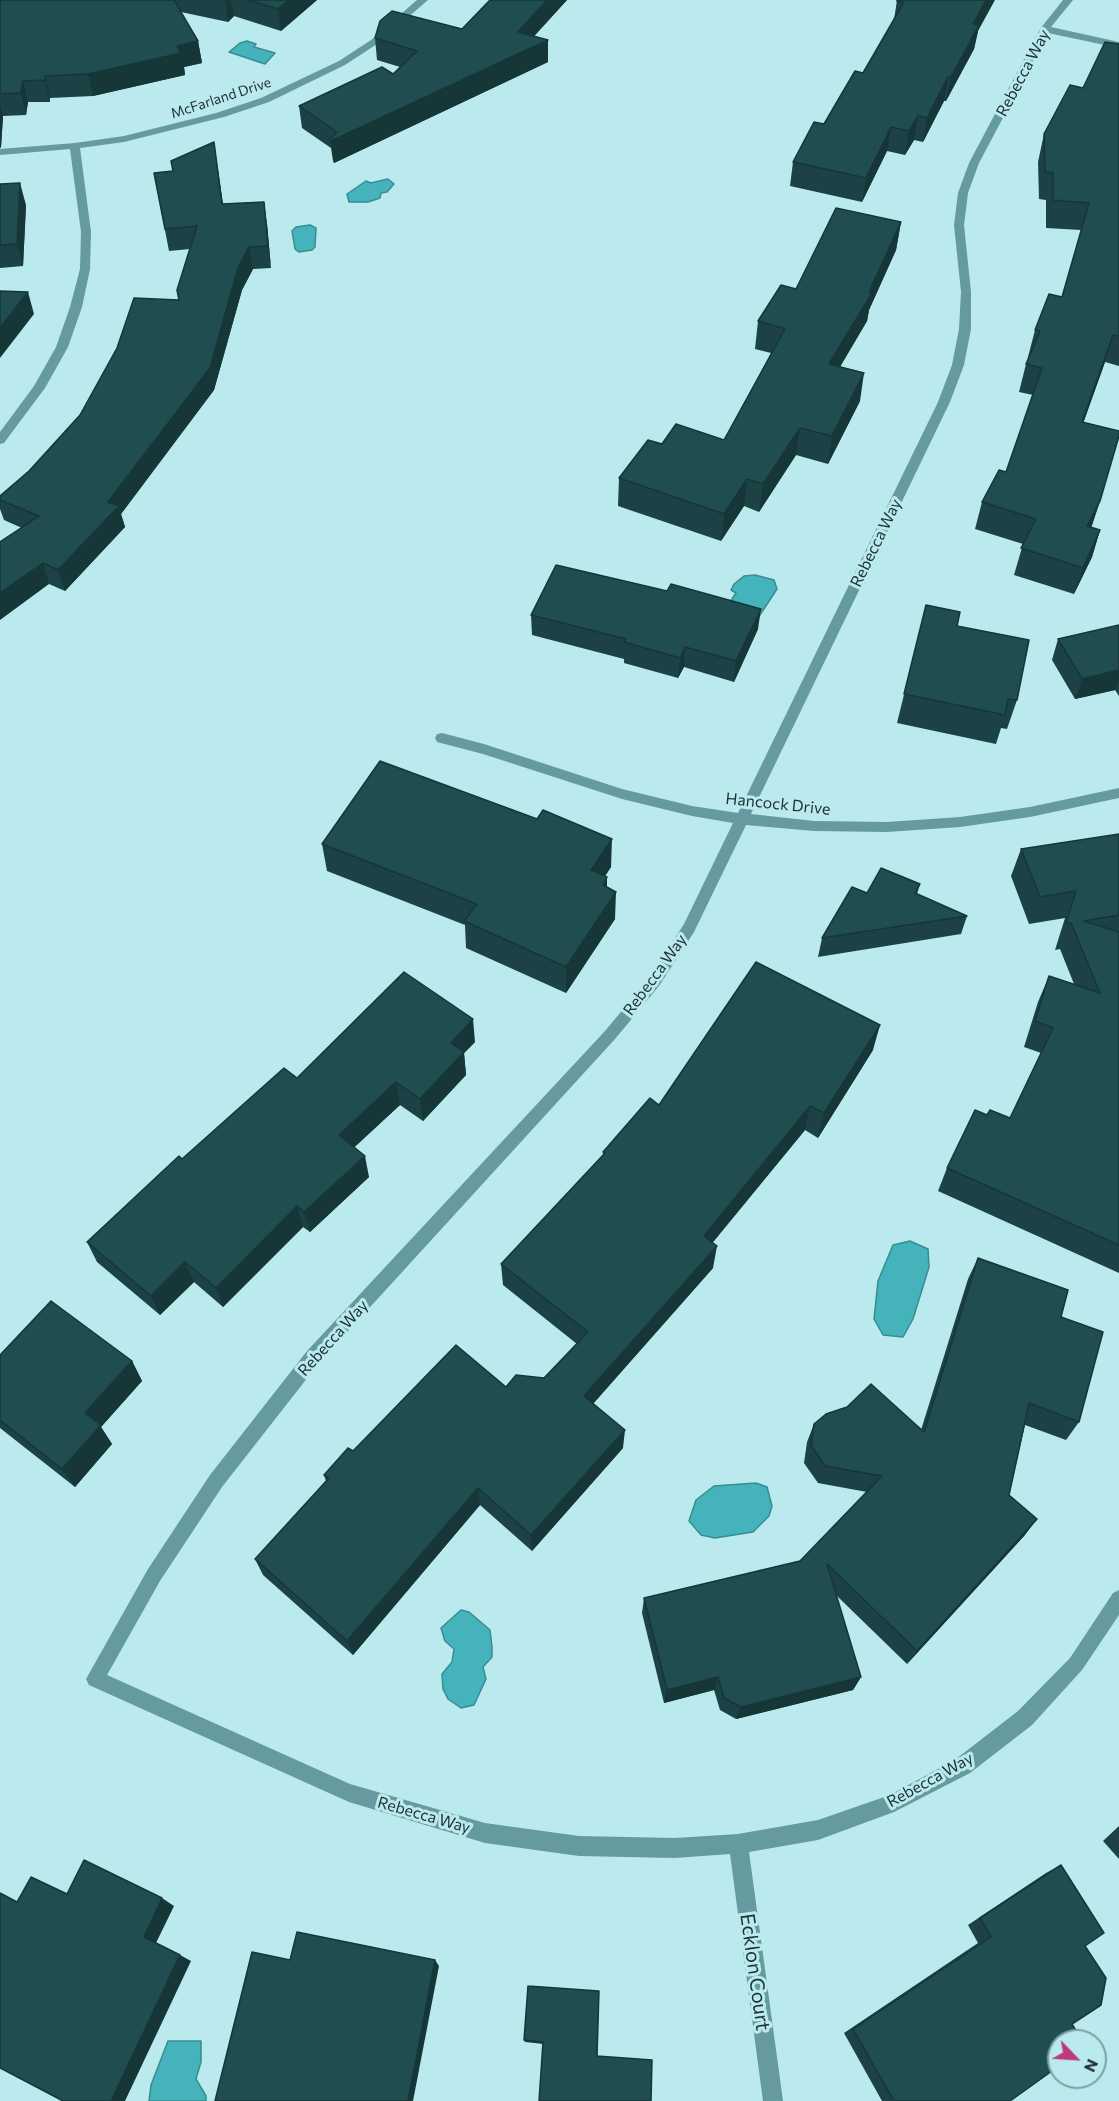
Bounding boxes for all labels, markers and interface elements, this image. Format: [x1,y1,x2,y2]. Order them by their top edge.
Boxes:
street label: Rebecca Way [992,26,1054,120]
street label: McFarland Drive [169,74,273,122]
street label: Rebecca Way [846,496,906,590]
street label: Hancock Drive [725,789,831,819]
street label: Rebecca Way [619,931,691,1019]
street label: Rebecca Way [294,1296,372,1380]
street label: Rebecca Way [883,1748,977,1812]
street label: Rebecca Way [375,1793,473,1837]
street label: Ecklon Court [735,1912,775,2032]
north arrow [1047,2029,1107,2089]
text: N [1081,2057,1103,2075]

